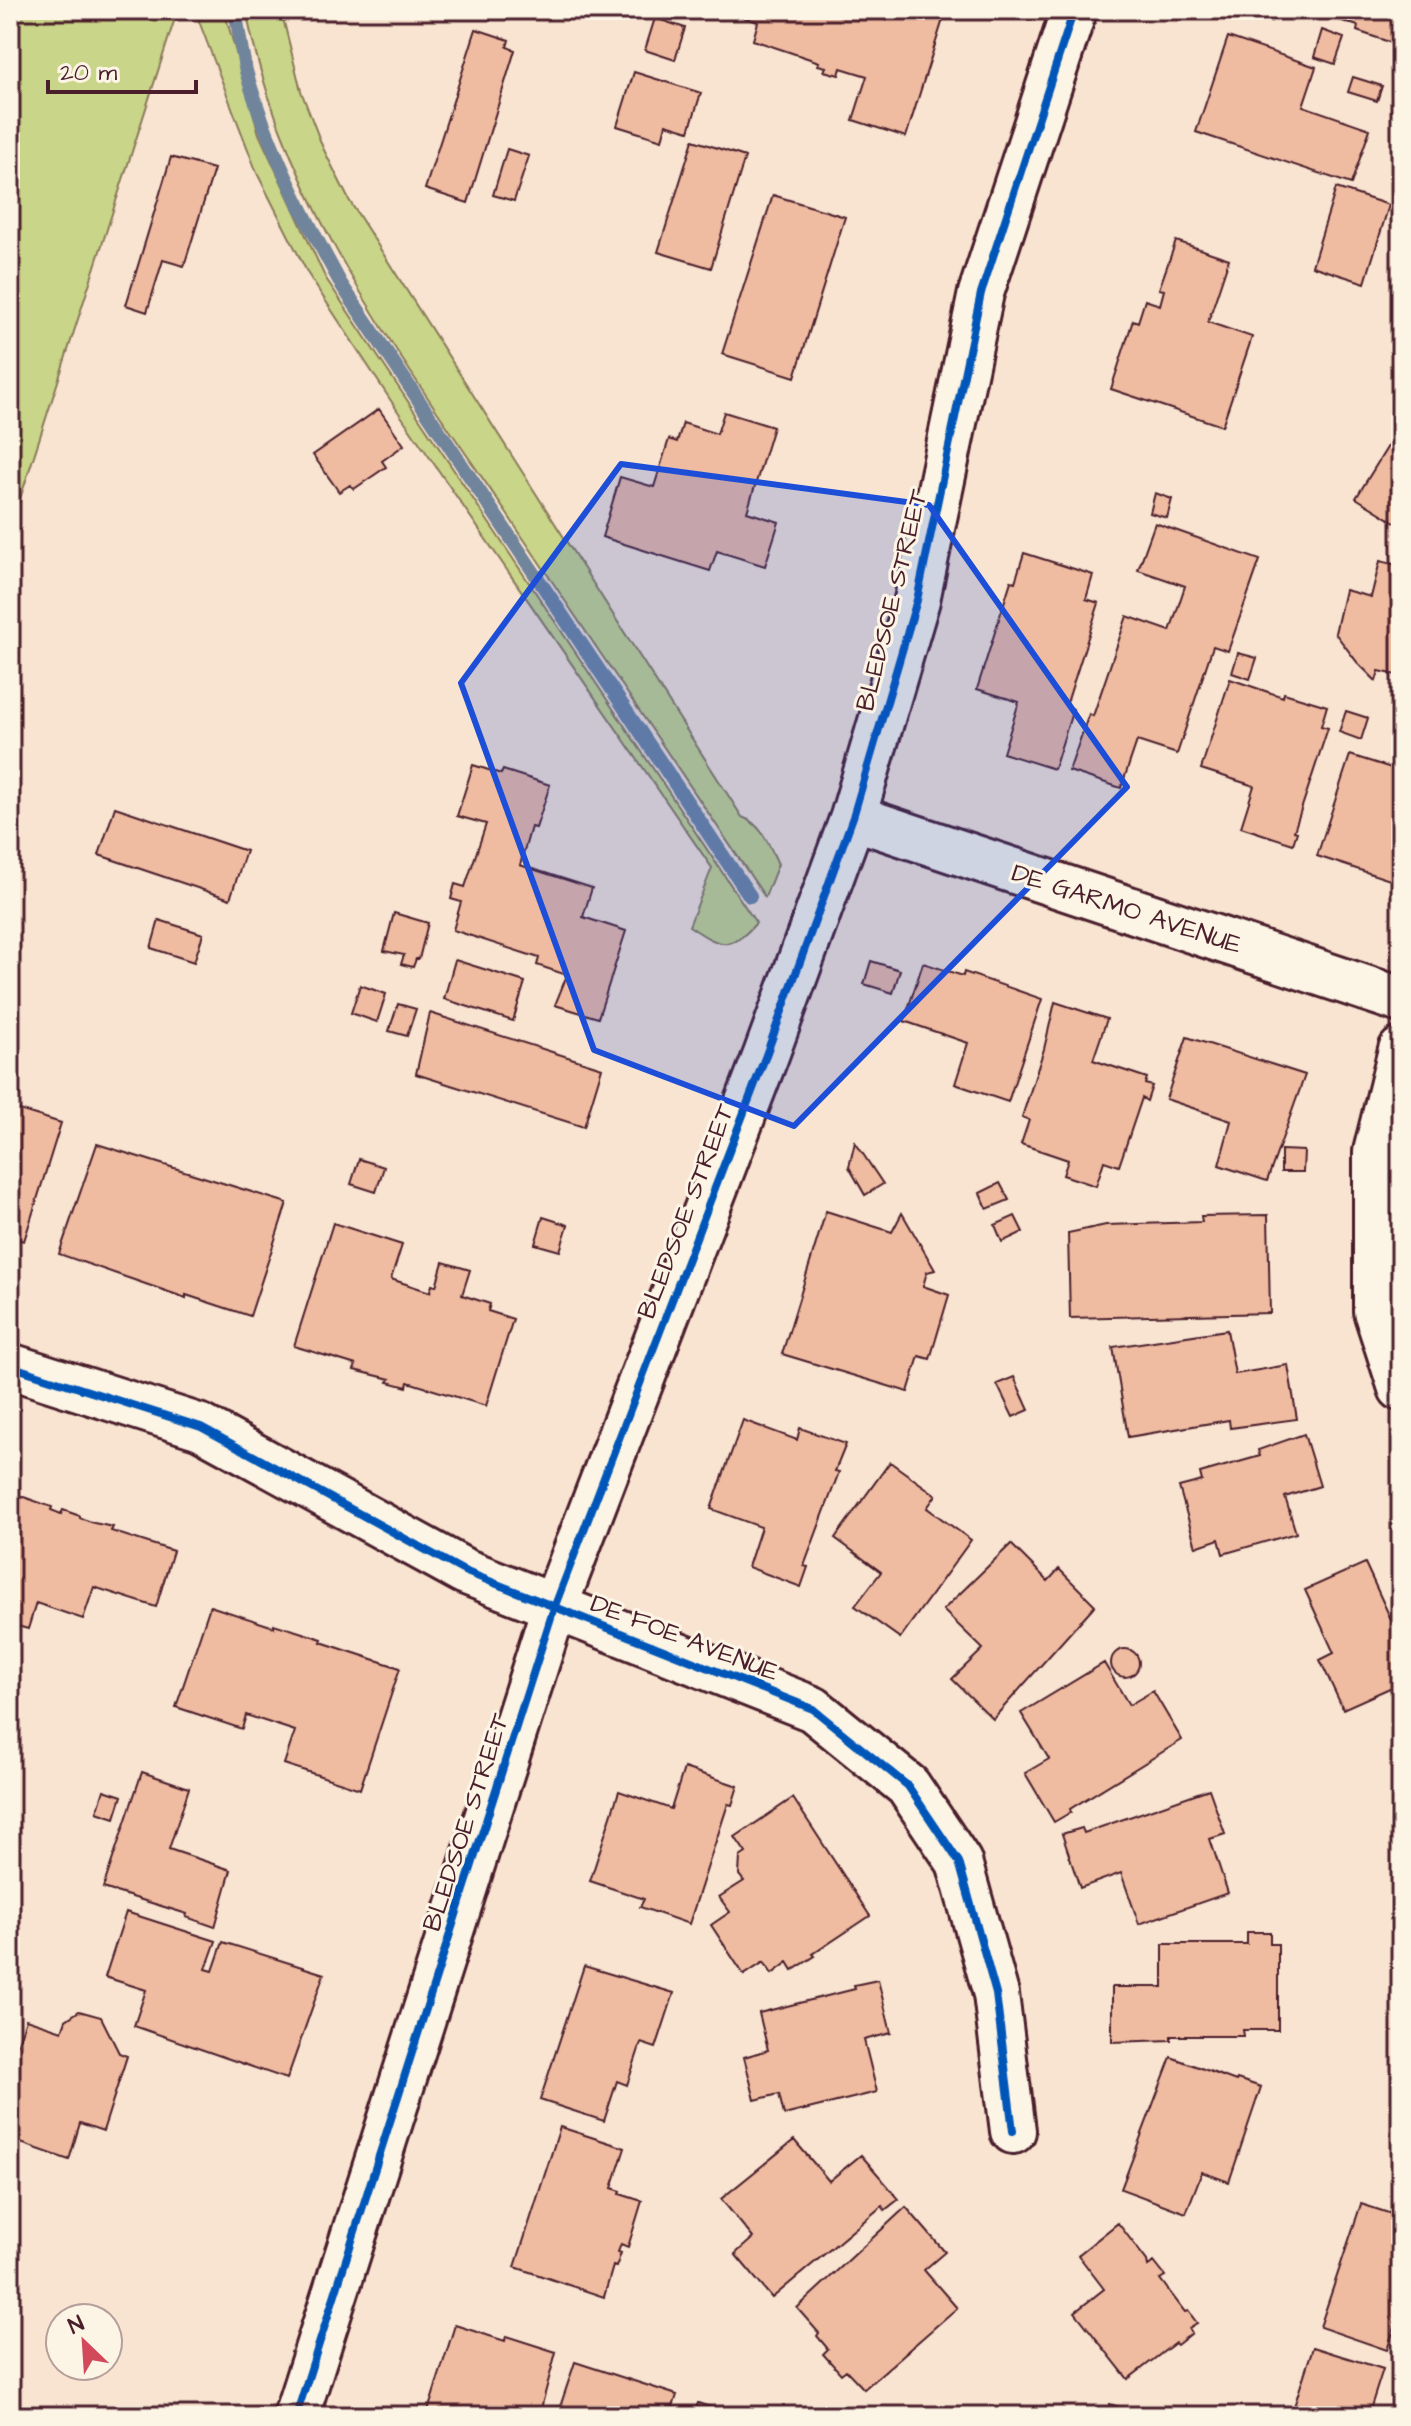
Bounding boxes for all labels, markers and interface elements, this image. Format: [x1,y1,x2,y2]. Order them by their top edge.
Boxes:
scale bar [48,44,196,94]
text: 20 m [60,56,117,90]
street label: BLEDSOE STREET [847,485,937,715]
street label: DE GARMO AVENUE [1007,855,1246,963]
street label: BLEDSOE STREET [628,1098,744,1324]
street label: DE FOE AVENUE [586,1586,784,1690]
street label: BLEDSOE STREET [414,1708,518,1936]
north arrow [44,2302,124,2382]
text: N [63,2308,89,2342]

